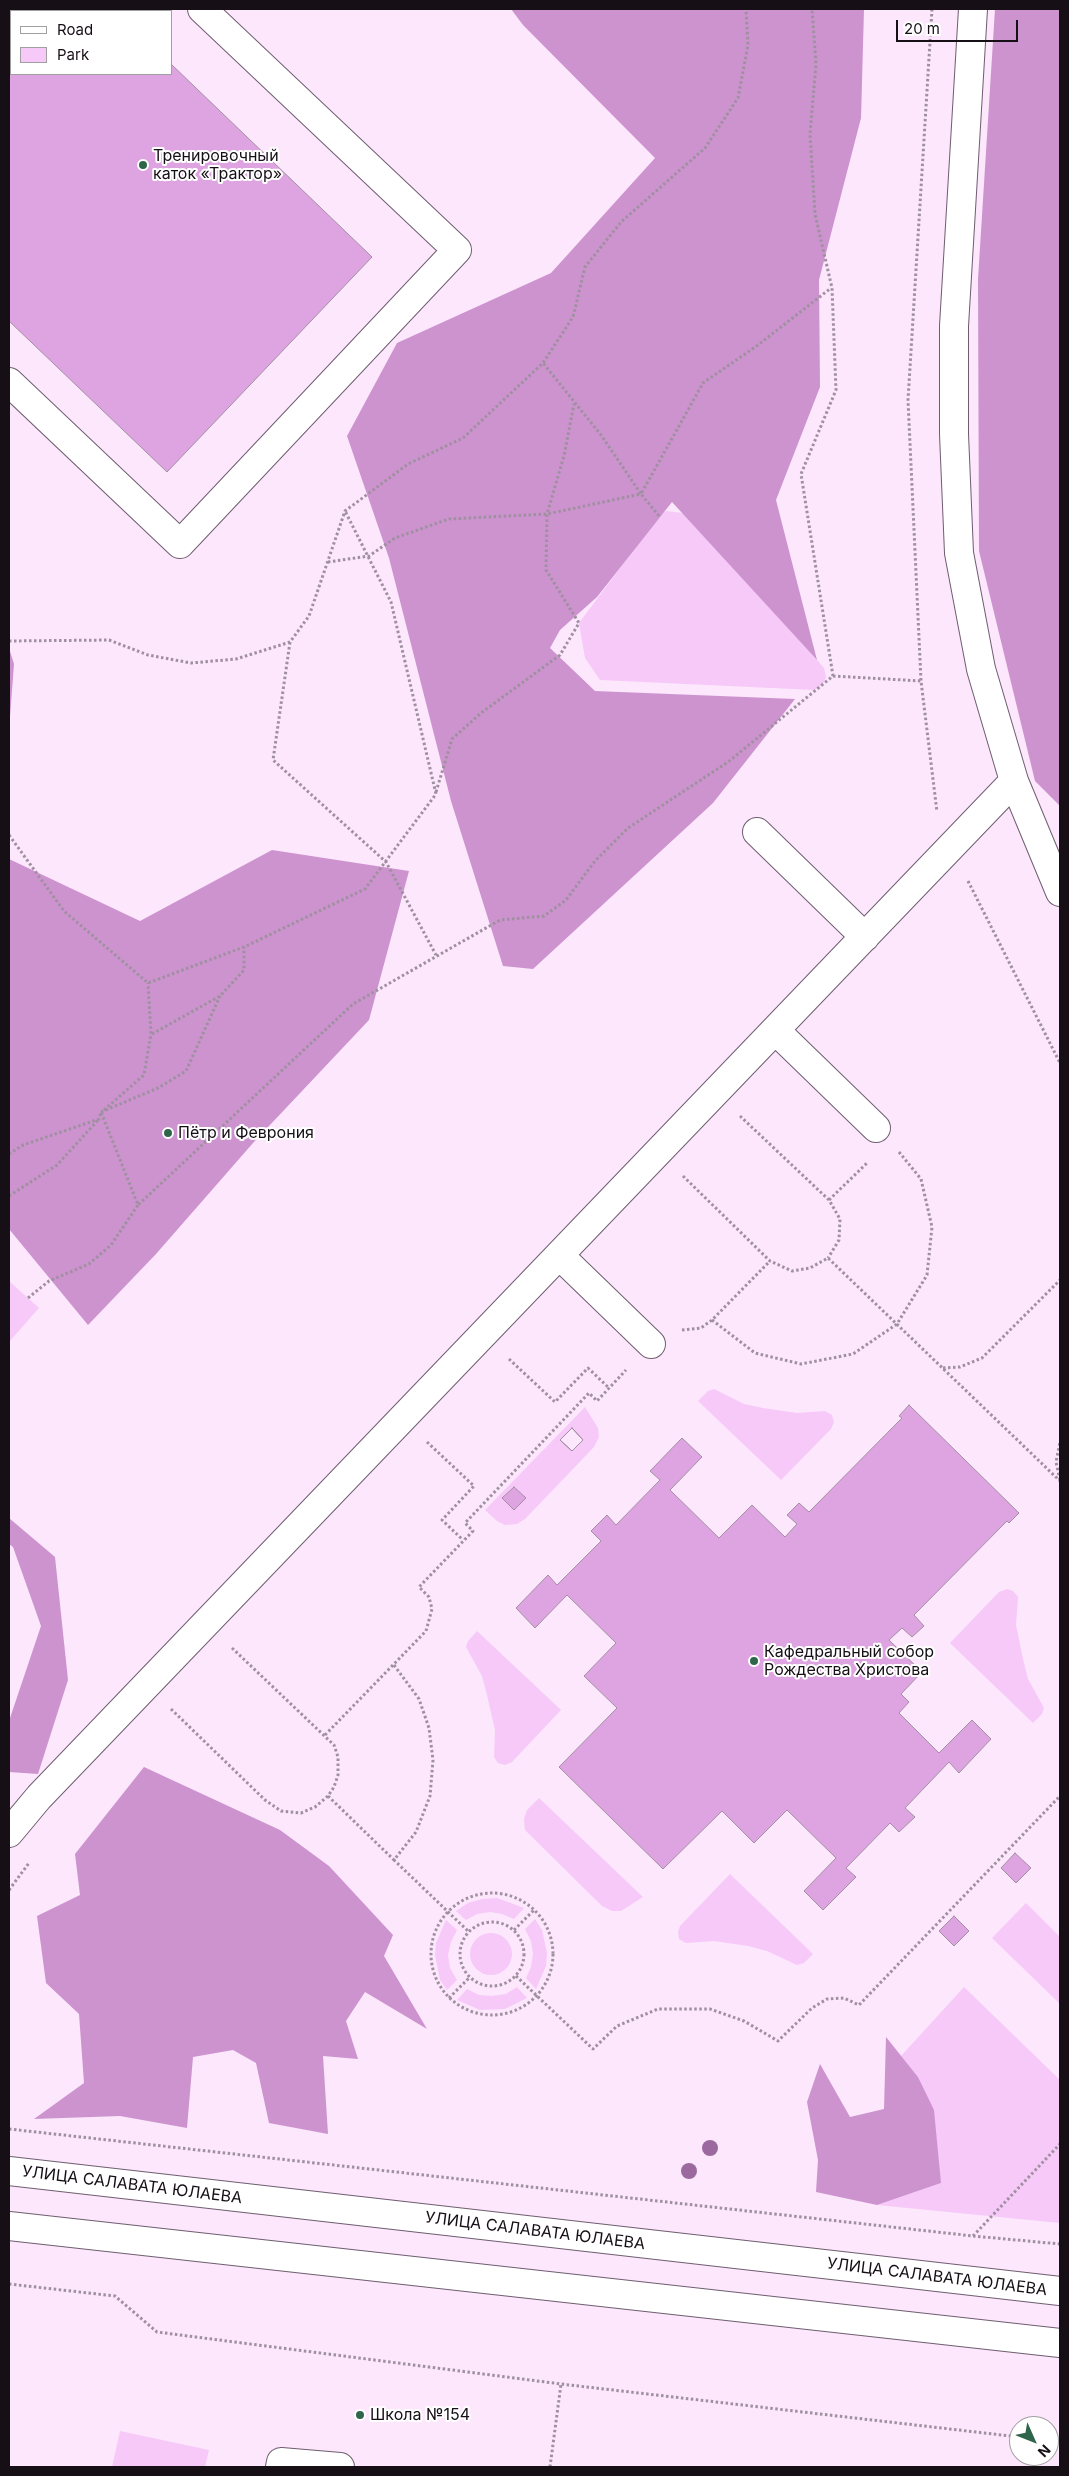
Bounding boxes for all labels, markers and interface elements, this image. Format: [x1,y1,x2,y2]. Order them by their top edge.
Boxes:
legend [10,10,172,75]
scale bar [899,10,1022,42]
text: 20 m [904,19,940,38]
text: Road [57,20,93,39]
text: Park [57,45,89,64]
place label: Тренировочный каток «Трактор» [153,146,282,184]
marker: Тренировочный каток «Трактор» [137,159,149,171]
place label: Пётр и Феврония [178,1123,314,1143]
marker: Пётр и Феврония [162,1127,174,1139]
place label: Кафедральный собор Рождества Христова [764,1642,934,1680]
marker: Кафедральный собор Рождества Христова [748,1655,760,1667]
street label: УЛИЦА САЛАВАТА ЮЛАЕВА [21,2162,243,2208]
street label: УЛИЦА САЛАВАТА ЮЛАЕВА [424,2208,646,2254]
street label: УЛИЦА САЛАВАТА ЮЛАЕВА [826,2254,1048,2300]
place label: Школа №154 [370,2405,470,2425]
marker: Школа №154 [354,2409,366,2421]
north arrow [1009,2416,1059,2466]
text: N [1035,2441,1054,2461]

